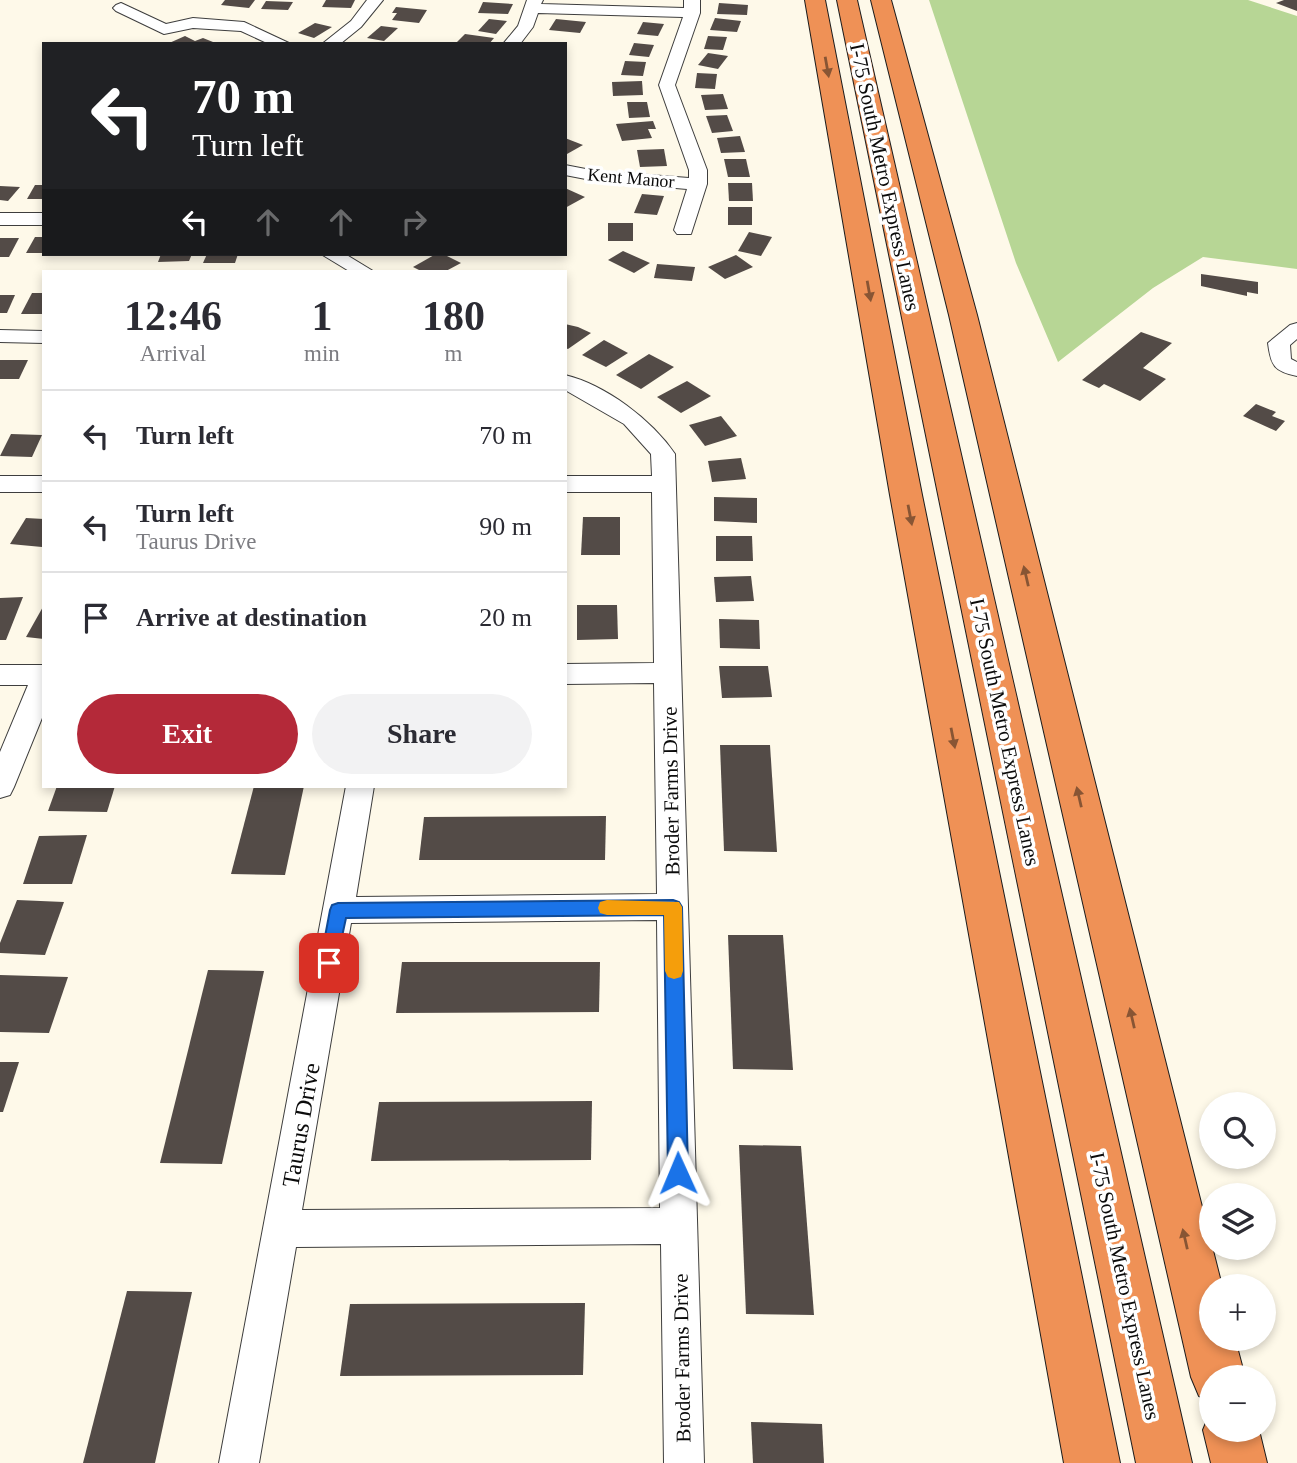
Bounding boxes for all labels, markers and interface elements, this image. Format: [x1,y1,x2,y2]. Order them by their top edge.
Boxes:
street label: I-75 South Metro Express Lanes [845,41,925,313]
one-way arrow [822,56,833,78]
text: 70 m [192,69,294,124]
icon: left [77,70,168,161]
text: Turn left [192,127,304,163]
street label: Kent Manor [587,164,675,192]
icon: left [176,203,214,241]
icon: ahead [249,203,287,241]
icon: ahead [322,203,360,241]
icon: right [395,203,433,241]
one-way arrow [863,280,874,302]
text: 12:46 [124,293,222,339]
text: 1 [311,293,332,339]
text: 180 [422,293,485,339]
text: Arrival [140,341,206,366]
text: min [304,341,340,366]
text: m [444,341,462,366]
icon: left [77,417,115,455]
text: Turn left [136,421,234,450]
text: 70 m [479,421,532,450]
text: Turn left [136,499,234,528]
one-way arrow [905,504,916,526]
icon: left [77,508,115,546]
text: 90 m [479,512,532,541]
text: Taurus Drive [136,529,256,554]
one-way arrow [1020,565,1031,587]
street label: I-75 South Metro Express Lanes [965,596,1045,868]
icon: arrive [77,599,115,637]
text: Arrive at destination [136,603,367,632]
text: 20 m [479,603,532,632]
button: Exit [77,694,298,774]
button: Share [312,694,532,774]
street label: Broder Farms Drive [658,706,684,876]
one-way arrow [948,727,959,749]
one-way arrow [1073,786,1084,808]
pin [299,933,359,993]
icon: arrive [310,944,348,982]
one-way arrow [1126,1007,1137,1029]
street label: Taurus Drive [277,1061,325,1189]
map controls [1199,1092,1276,1442]
button: search [1199,1092,1276,1169]
position arrow [641,1136,715,1210]
street label: I-75 South Metro Express Lanes [1085,1150,1165,1422]
button: layers [1199,1183,1276,1260]
one-way arrow [1179,1228,1190,1250]
street label: Broder Farms Drive [669,1273,695,1443]
button: + [1199,1274,1276,1351]
button: − [1199,1365,1276,1442]

